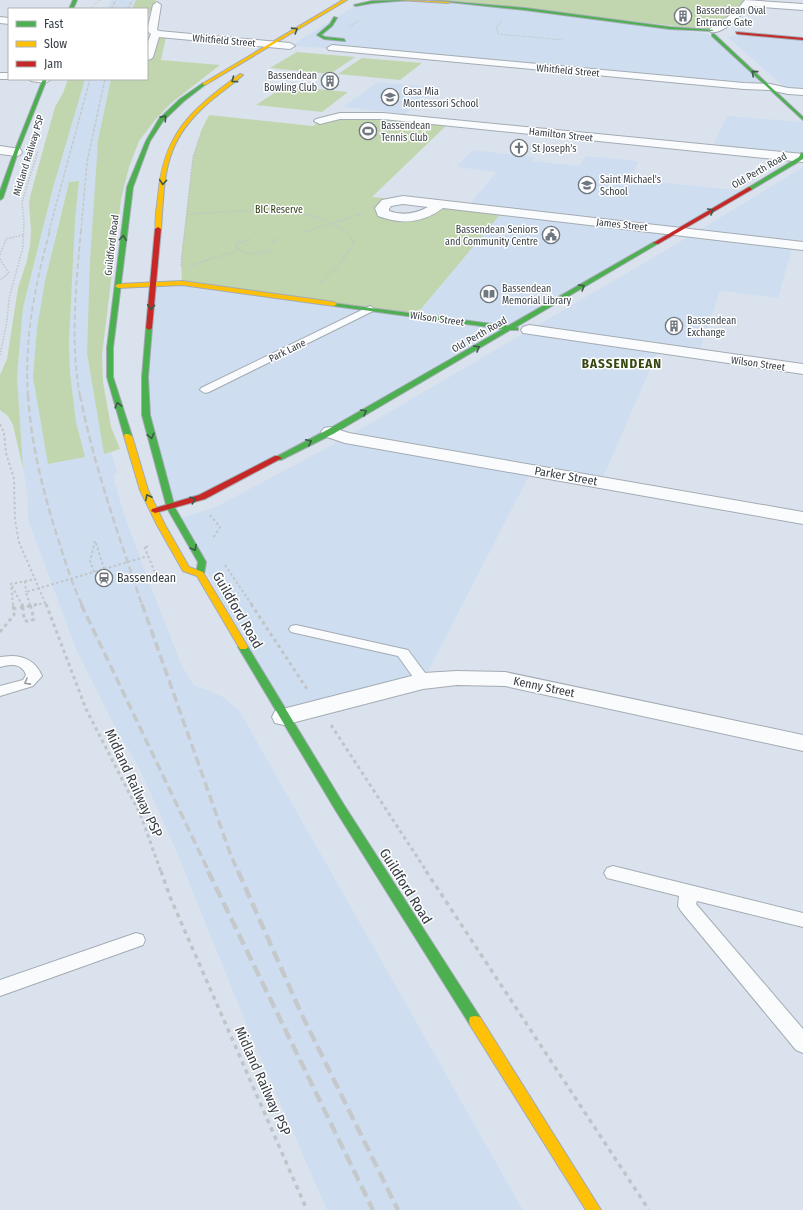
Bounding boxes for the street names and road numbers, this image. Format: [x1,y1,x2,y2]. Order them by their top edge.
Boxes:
street label: Whitfield Street [192,32,257,50]
street label: Whitfield Street [536,62,601,80]
street label: Midland Railway PSP [11,113,47,197]
street label: Hamilton Street [528,126,594,144]
street label: Old Perth Road [730,150,789,191]
street label: Guildford Road [102,214,122,276]
street label: James Street [596,216,649,234]
street label: Wilson Street [409,309,465,329]
street label: Old Perth Road [450,314,509,355]
street label: Park Lane [267,337,308,365]
street label: Wilson Street [730,354,786,374]
street label: Parker Street [533,464,599,488]
street label: Guildford Road [209,569,266,652]
street label: Kenny Street [512,674,576,700]
street label: Midland Railway PSP [101,726,166,840]
street label: Guildford Road [376,845,436,927]
street label: Midland Railway PSP [231,1024,294,1138]

